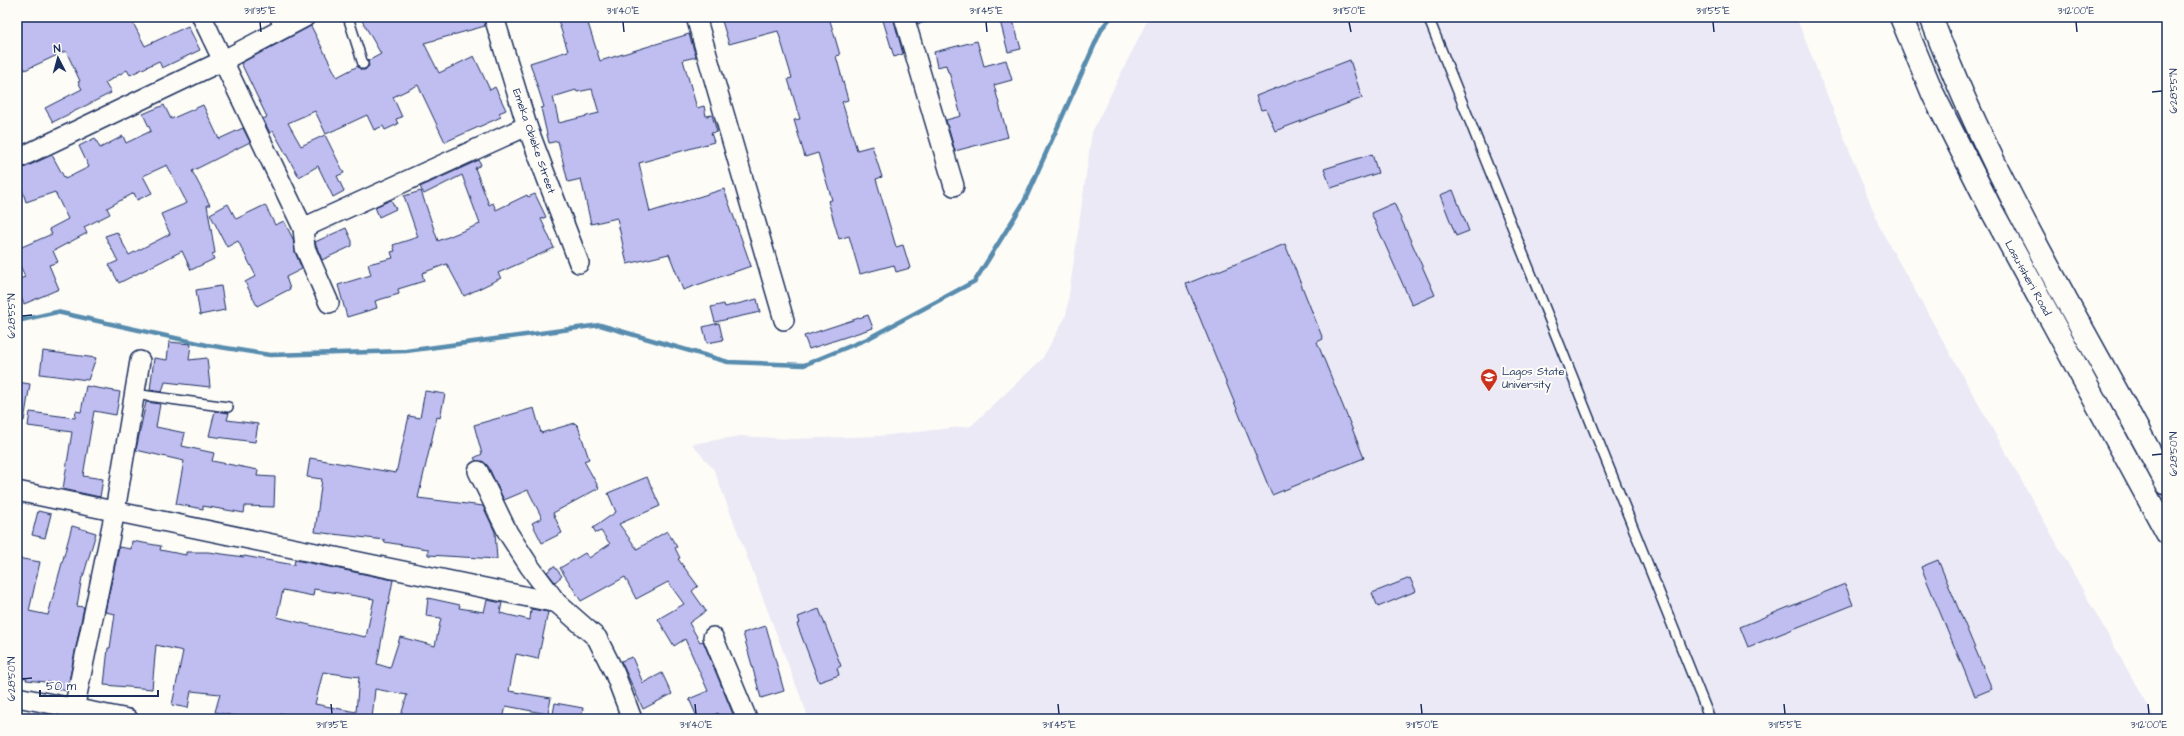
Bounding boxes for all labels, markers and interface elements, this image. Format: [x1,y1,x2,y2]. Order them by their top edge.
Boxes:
text: 3°11'35"E [244,4,276,18]
text: 3°11'40"E [607,4,640,18]
text: 3°11'45"E [969,4,1003,18]
text: 3°11'50"E [1332,4,1366,18]
text: 3°11'55"E [1696,4,1730,18]
text: 3°12'00"E [2058,4,2094,18]
north arrow [38,38,78,78]
text: N [53,41,61,56]
text: 6°28'55"N [2167,68,2181,114]
street label: Emeka Obieke Street [509,87,559,196]
street label: Lasu-Isheri Road [2001,238,2055,319]
text: 6°28'55"N [5,293,19,339]
place label: Lagos State University [1502,364,1565,393]
school or university icon: Lagos State University [1479,367,1499,392]
text: 6°28'50"N [2167,432,2181,476]
text: 6°28'50"N [5,657,19,701]
scale bar [40,672,158,698]
text: 50 m [46,678,77,695]
text: 3°11'35"E [316,718,348,732]
text: 3°11'40"E [680,718,713,732]
text: 3°11'45"E [1042,718,1076,732]
text: 3°11'50"E [1405,718,1439,732]
text: 3°11'55"E [1768,718,1802,732]
text: 3°12'00"E [2131,718,2167,732]

